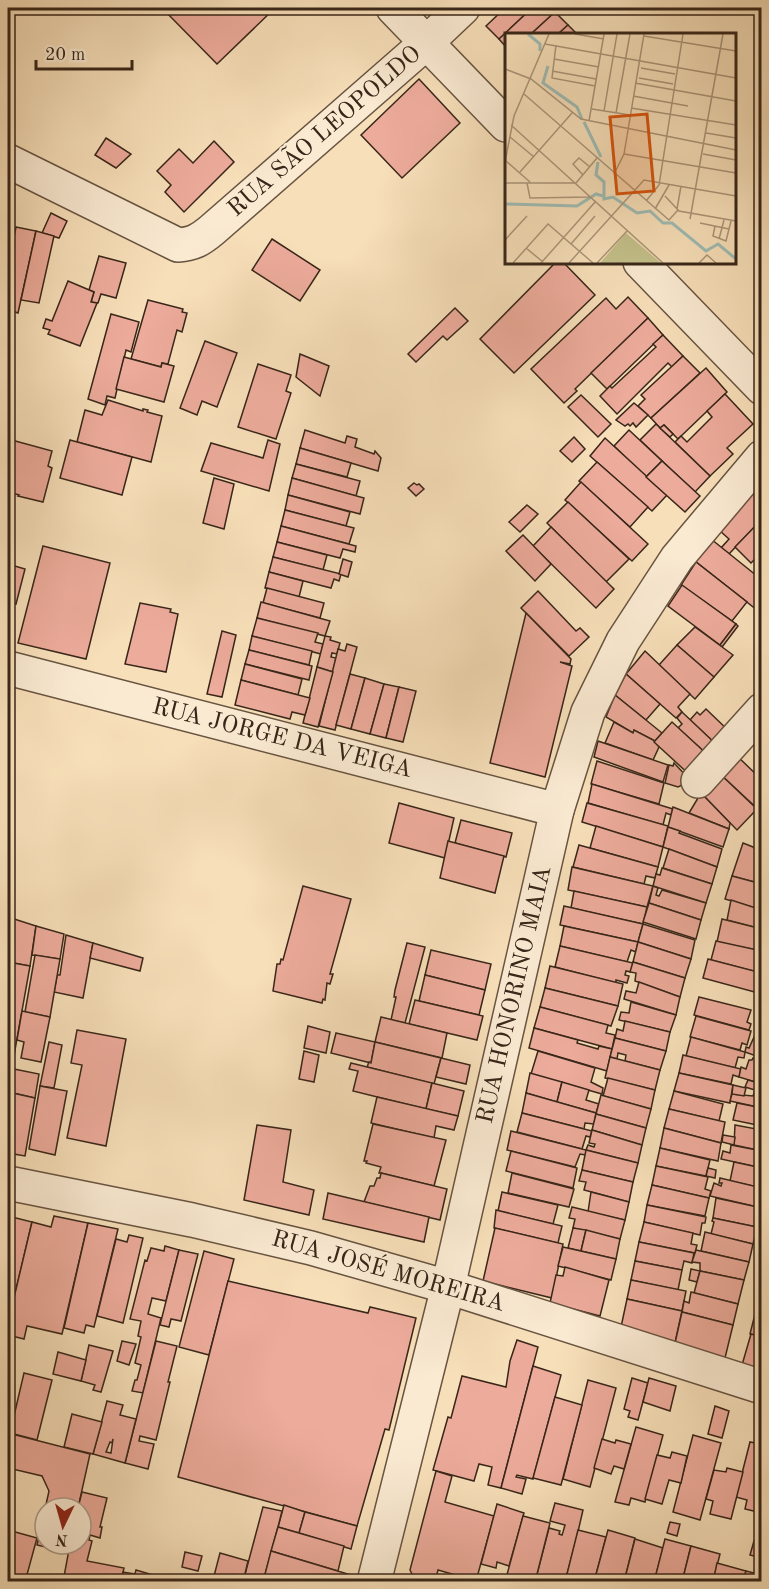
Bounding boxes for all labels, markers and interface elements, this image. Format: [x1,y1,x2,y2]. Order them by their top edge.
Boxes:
scale bar [36,33,132,71]
inset map [505,33,736,264]
street label: RUA SÃO LEOPOLDO [221,39,426,222]
text: 20 m [45,46,85,64]
street label: RUA JORGE DA VEIGA [150,695,414,783]
street label: RUA HONORINO MAIA [474,864,556,1126]
street label: RUA JOSÉ MOREIRA [269,1223,508,1317]
north arrow [33,1496,93,1556]
text: N [54,1530,69,1547]

